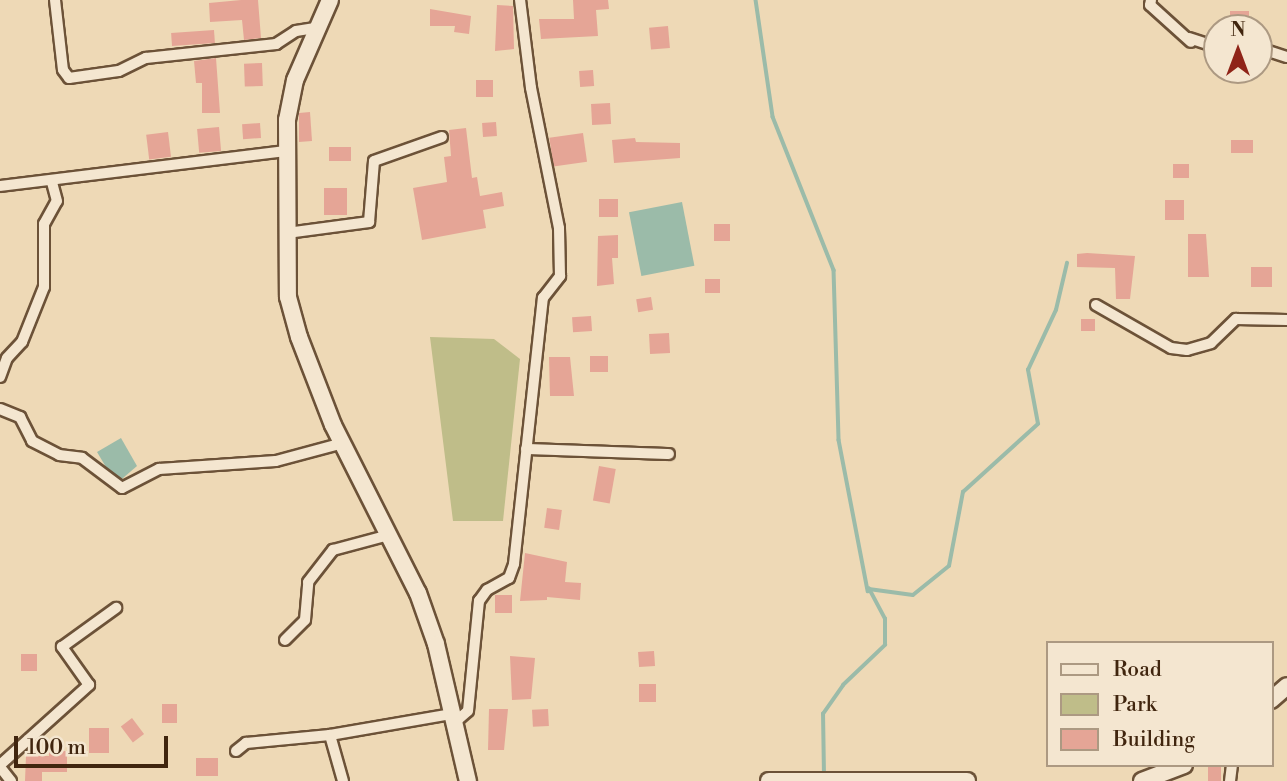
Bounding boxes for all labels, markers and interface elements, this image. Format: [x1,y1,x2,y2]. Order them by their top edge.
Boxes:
north arrow [1203,14,1273,84]
text: N [1230,18,1246,42]
legend [1046,641,1273,767]
text: Road [1113,657,1162,683]
text: Park [1113,692,1157,718]
scale bar [18,722,172,766]
text: Building [1113,727,1195,753]
text: 100 m [27,735,86,761]

